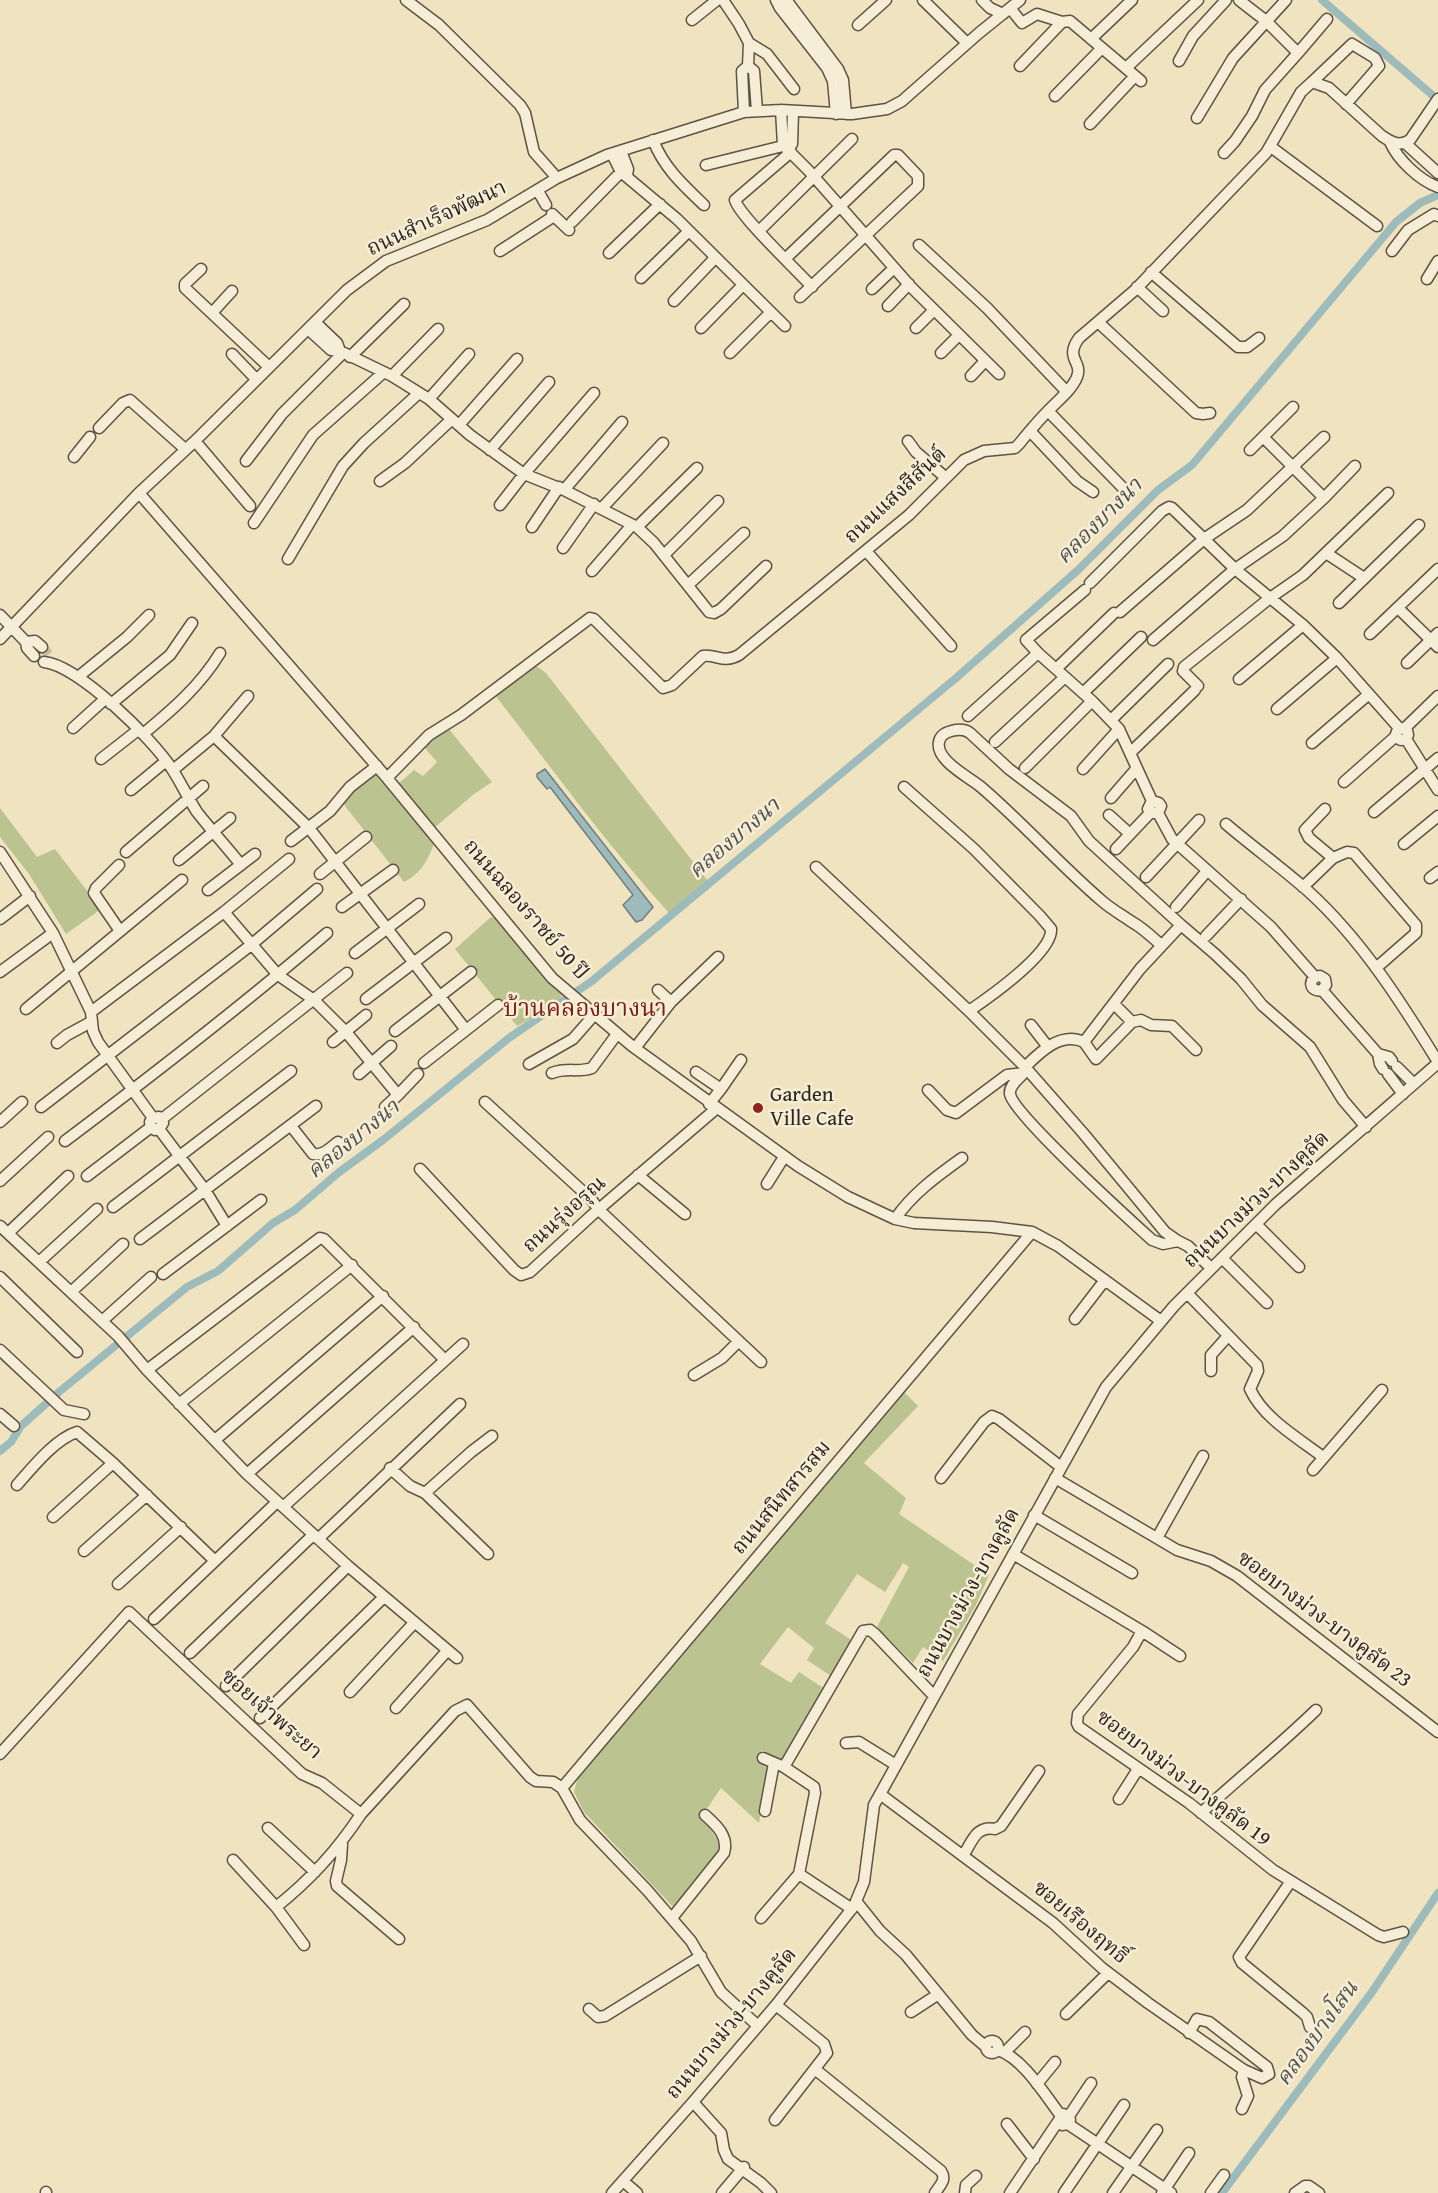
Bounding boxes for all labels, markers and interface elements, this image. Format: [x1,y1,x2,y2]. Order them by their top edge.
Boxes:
street label: ถนนสำเร็จพัฒนา [363,176,511,262]
street label: ถนนแสงสีสันต์ [840,442,952,550]
water label: คลองบางนา [1051,473,1149,571]
water label: คลองบางนา [684,793,786,885]
street label: ถนนฉลองราชย์ 50 ปี [457,835,593,985]
district label: บ้านคลองบางนา [503,996,667,1024]
place label: Garden Ville Cafe [770,1083,854,1133]
water label: คลองบางนา [303,1095,405,1185]
marker: Garden Ville Cafe [751,1101,765,1115]
street label: ถนนบางม่วง-บางคูลัด [1179,1126,1335,1274]
street label: ถนนรุ่งอรุณ [518,1171,612,1259]
street label: ถนนสนิทสารสม [727,1436,837,1560]
street label: ถนนบางม่วง-บางคูลัด [912,1504,1026,1682]
street label: ซอยบางม่วง-บางคูลัด 23 [1232,1546,1416,1694]
street label: ซอยเจ้าพระยา [215,1664,327,1766]
street label: ซอยบางม่วง-บางคูลัด 19 [1091,1705,1275,1853]
street label: ซอยเรืองฤทธิ์ [1027,1876,1133,1970]
street label: ถนนบางม่วง-บางคูลัด [661,1943,803,2105]
water label: คลองบางโสน [1271,1977,1365,2091]

